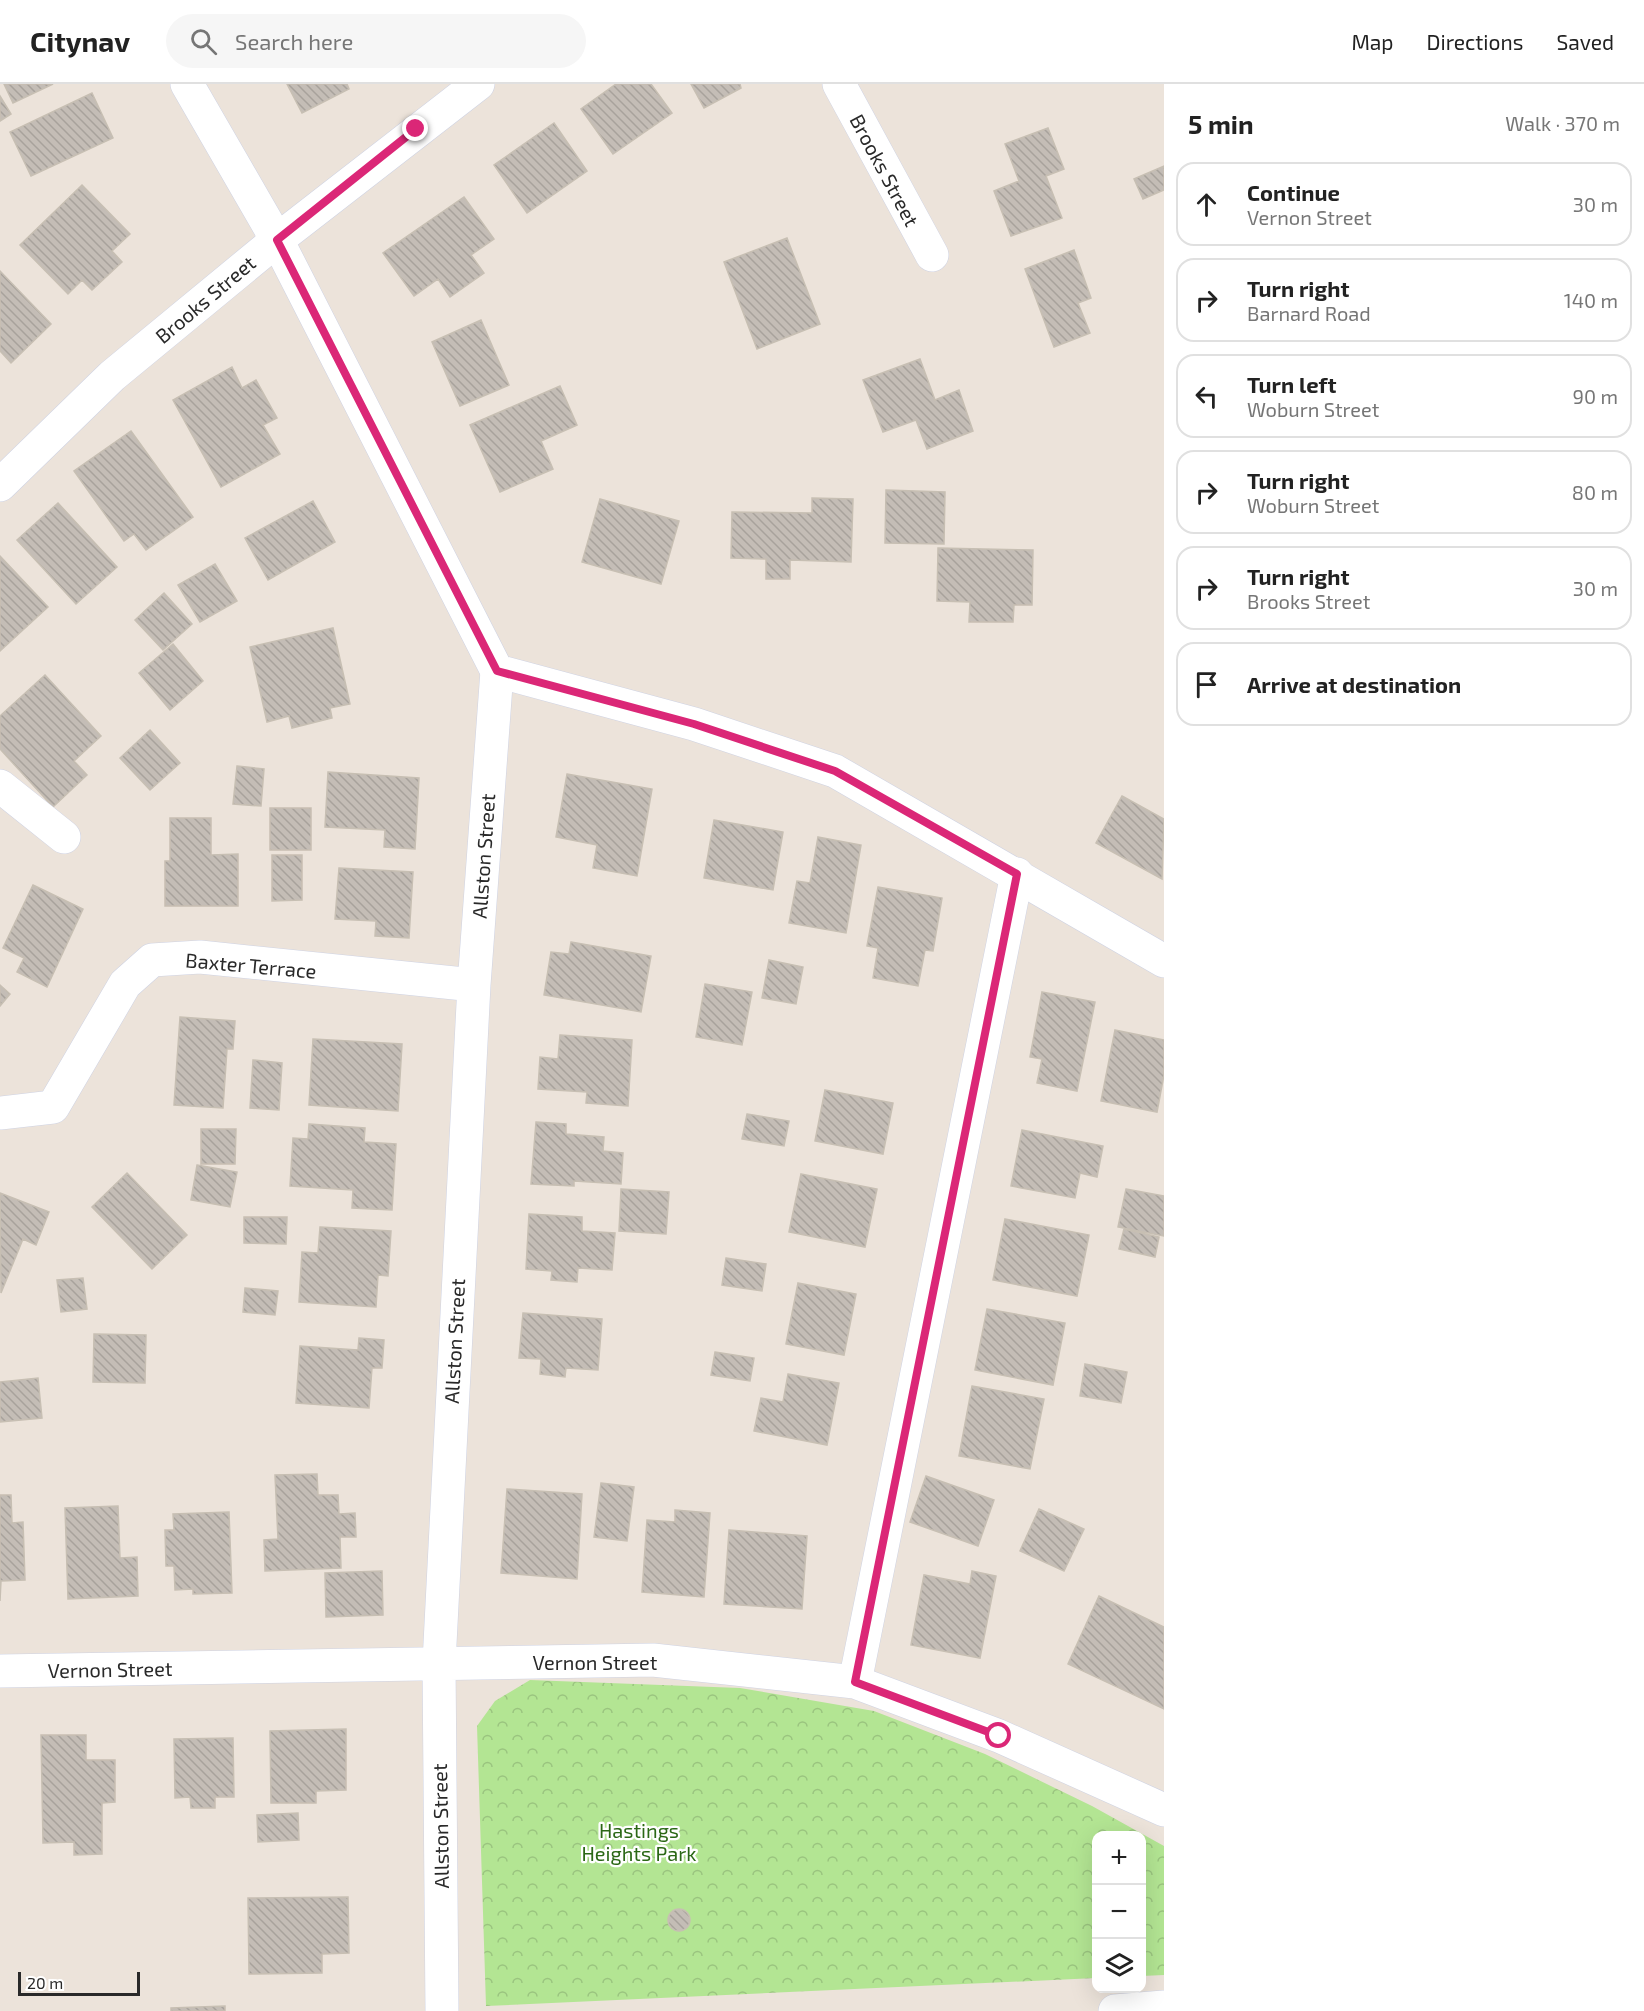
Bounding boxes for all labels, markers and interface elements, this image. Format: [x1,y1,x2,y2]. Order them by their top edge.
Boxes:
search box [166,14,586,68]
text: Citynav [30,24,130,58]
icon: search [187,25,220,58]
text: Search here [235,28,353,54]
text: Map [1351,29,1394,54]
text: Directions [1427,29,1523,54]
text: Saved [1556,29,1614,54]
text: 5 min [1188,108,1254,139]
street label: Brooks Street [845,110,925,230]
text: Walk · 370 m [1505,111,1620,135]
route end [402,115,428,141]
text: Continue [1247,179,1340,205]
icon: ahead [1190,188,1223,221]
text: 30 m [1573,192,1618,216]
text: Vernon Street [1247,205,1372,229]
street label: Brooks Street [150,250,260,348]
text: Turn right [1247,275,1349,301]
icon: right [1190,284,1223,317]
text: 140 m [1564,288,1618,312]
text: Barnard Road [1247,301,1371,325]
text: Turn left [1247,371,1336,397]
icon: left [1190,380,1223,413]
text: 90 m [1573,384,1618,408]
text: Woburn Street [1247,397,1379,421]
text: Turn right [1247,467,1349,493]
icon: right [1190,476,1223,509]
text: 80 m [1572,480,1618,504]
text: Woburn Street [1247,493,1379,517]
text: Turn right [1247,563,1349,589]
icon: right [1190,572,1223,605]
text: 30 m [1573,576,1618,600]
text: Brooks Street [1247,589,1370,613]
icon: arrive [1190,668,1223,701]
text: Arrive at destination [1247,671,1461,697]
street label: Allston Street [467,792,499,919]
street label: Baxter Terrace [185,947,317,983]
street label: Allston Street [439,1278,469,1404]
street label: Vernon Street [533,1650,658,1674]
street label: Vernon Street [47,1656,173,1682]
route start [985,1722,1011,1748]
street label: Allston Street [427,1763,453,1889]
park label: Hastings Heights Park [582,1818,696,1865]
map controls [1092,1831,1146,1993]
button: + [1092,1831,1146,1885]
button: − [1092,1885,1146,1939]
button: layers [1092,1939,1146,1993]
scale bar [18,1969,140,1996]
text: 20 m [27,1973,63,1992]

